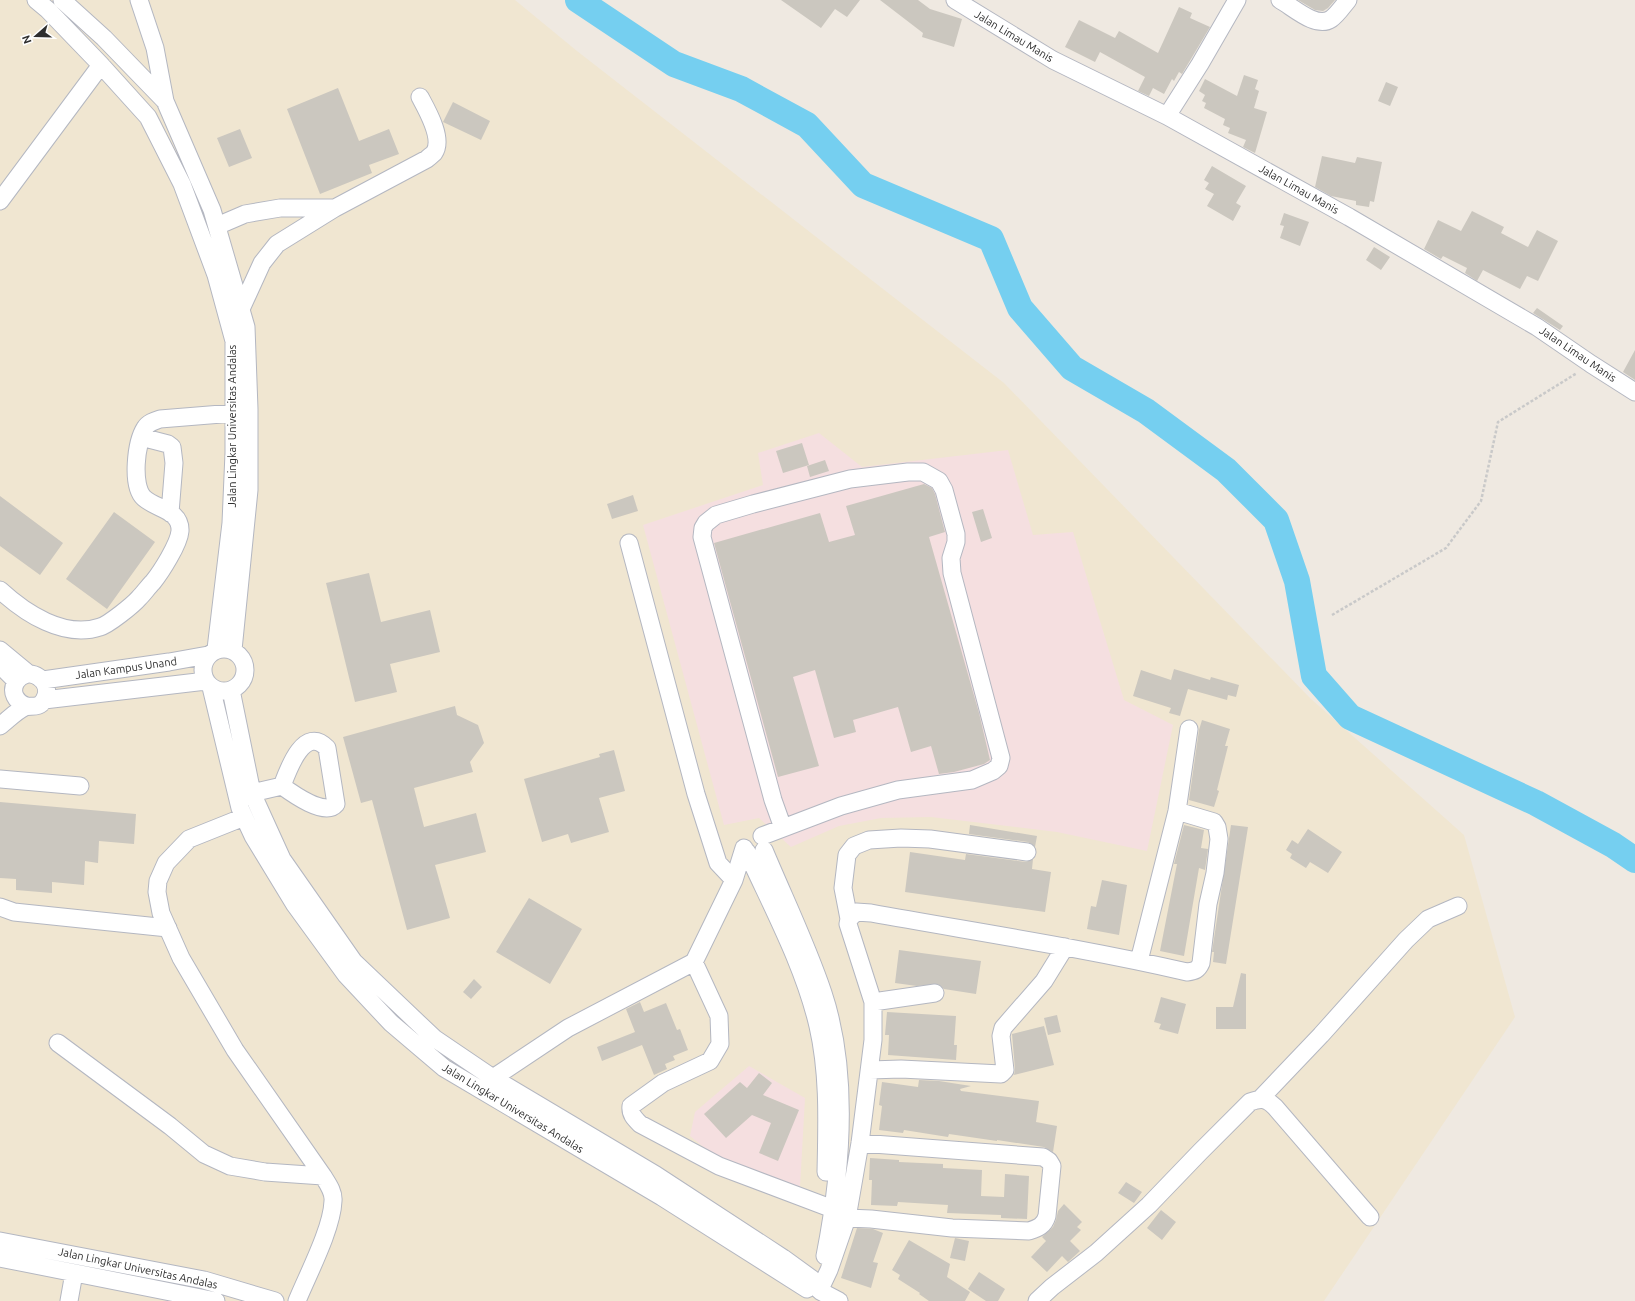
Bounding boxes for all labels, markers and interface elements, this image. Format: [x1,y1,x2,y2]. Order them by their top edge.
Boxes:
street label: Jalan Limau Manis [973,8,1056,64]
north arrow [16,16,56,56]
text: N [20,34,34,45]
street label: Jalan Limau Manis [1257,162,1341,216]
street label: Jalan Limau Manis [1538,324,1619,384]
street label: Jalan Lingkar Universitas Andalas [226,344,238,507]
street label: Jalan Kampus Unand [74,655,178,681]
street label: Jalan Lingkar Universitas Andalas [440,1061,586,1155]
street label: Jalan Lingkar Universitas Andalas [57,1245,219,1291]

